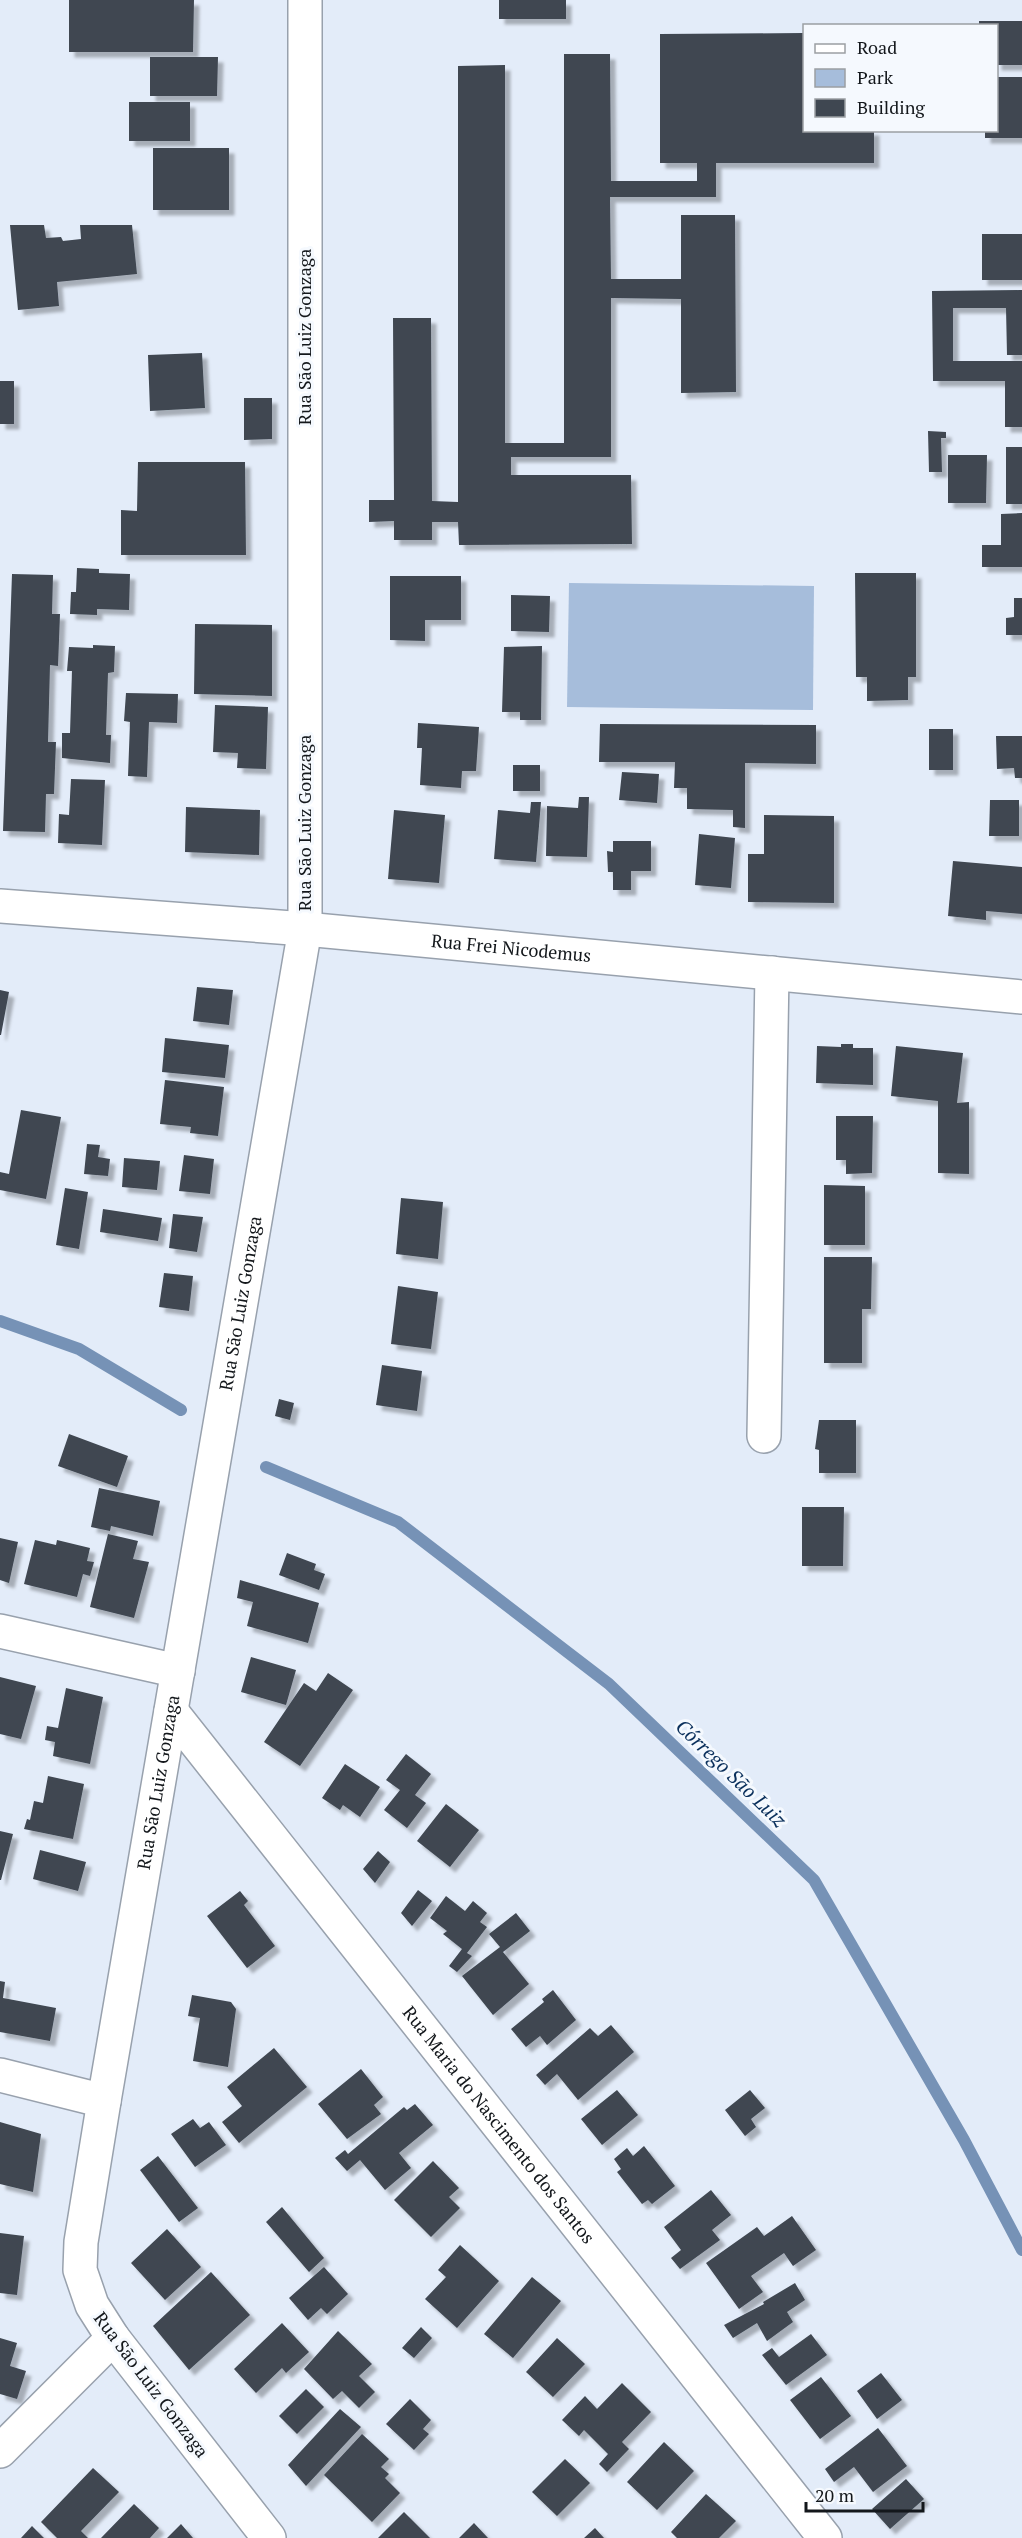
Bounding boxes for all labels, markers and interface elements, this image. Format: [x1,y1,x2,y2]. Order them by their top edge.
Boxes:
legend [803,24,998,132]
text: Road [857,35,897,59]
text: Park [857,65,894,89]
text: Building [857,95,925,119]
street label: Rua São Luiz Gonzaga [292,249,316,425]
street label: Rua São Luiz Gonzaga [292,735,316,911]
street label: Rua Frei Nicodemus [430,928,592,967]
street label: Rua São Luiz Gonzaga [213,1214,267,1392]
street label: Rua São Luiz Gonzaga [131,1693,184,1871]
water label: Córrego São Luiz [670,1713,793,1833]
street label: Rua Maria do Nascimento dos Santos [398,2001,601,2248]
street label: Rua São Luiz Gonzaga [89,2307,215,2462]
scale bar [806,2475,923,2513]
text: 20 m [815,2483,855,2507]

